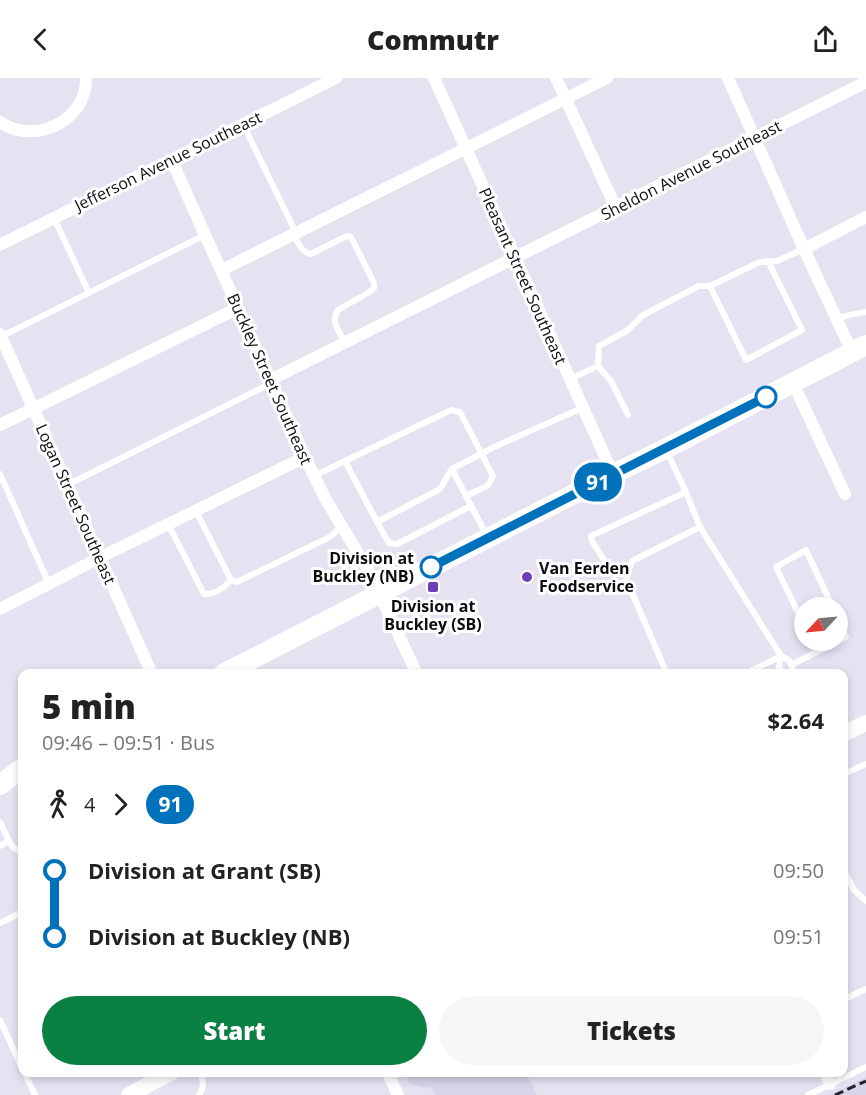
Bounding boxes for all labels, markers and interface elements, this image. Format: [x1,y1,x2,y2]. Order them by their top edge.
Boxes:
text: Commutr [367,21,499,58]
icon: back [24,23,57,56]
icon: share [809,23,842,56]
street label: Jefferson Avenue Southeast [69,106,265,217]
street label: Sheldon Avenue Southeast [597,115,785,225]
street label: Pleasant Street Southeast [474,184,572,368]
street label: Buckley Street Southeast [222,290,318,468]
unlabelled marker [755,386,777,408]
street label: Logan Street Southeast [31,420,121,588]
line badge: 91 [571,462,625,502]
text: 91 [586,468,610,496]
place label: Division at Buckley (NB) [312,547,414,587]
marker: Division at Buckley (NB) [420,556,442,578]
place label: Van Eerden Foodservice [539,557,634,597]
marker: Van Eerden Foodservice [520,570,534,584]
marker: Division at Buckley (SB) [426,580,440,594]
place label: Division at Buckley (SB) [384,595,482,635]
north arrow [794,597,848,651]
map controls [794,597,848,651]
text: 5 min [42,684,136,729]
text: $2.64 [767,705,824,735]
text: 09:46 – 09:51 · Bus [42,729,215,756]
icon: walk [42,788,75,821]
icon: forward [104,788,137,821]
text: 91 [158,790,182,818]
text: 4 [84,791,95,818]
text: Division at Grant (SB) [88,855,321,885]
text: 09:50 [773,857,824,884]
text: Division at Buckley (NB) [88,921,350,951]
text: 09:51 [773,923,824,950]
button: Start [42,996,427,1065]
button: Tickets [439,996,824,1065]

